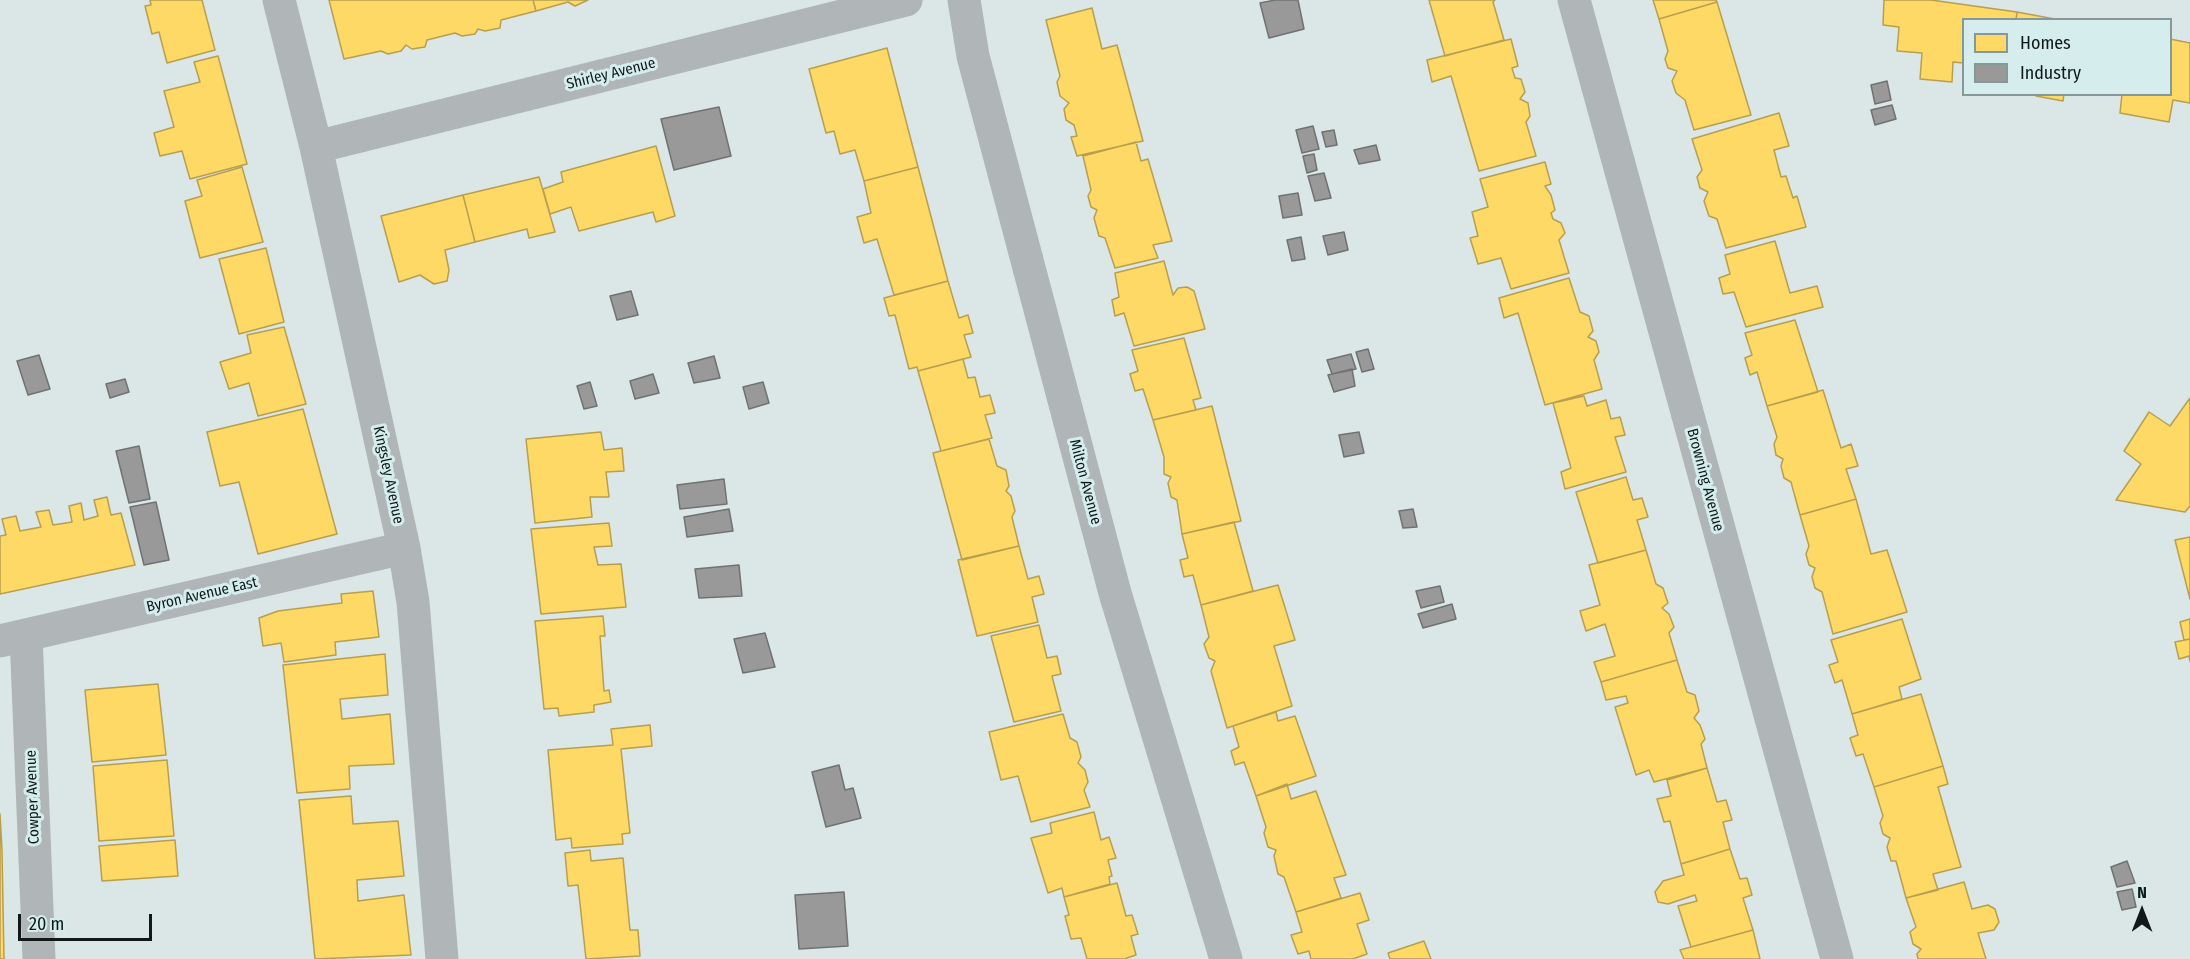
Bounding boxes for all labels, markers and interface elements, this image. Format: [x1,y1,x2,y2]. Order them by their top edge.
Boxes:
legend [1962,18,2172,96]
text: Homes [2020,32,2071,54]
street label: Shirley Avenue [565,54,657,94]
text: Industry [2020,62,2081,84]
street label: Kingsley Avenue [369,424,407,526]
street label: Browning Avenue [1683,426,1727,534]
street label: Milton Avenue [1065,437,1105,527]
street label: Byron Avenue East [145,574,259,616]
street label: Cowper Avenue [22,750,44,844]
north arrow [2112,881,2172,941]
text: N [2137,883,2147,902]
scale bar [21,902,154,940]
text: 20 m [29,913,64,935]

